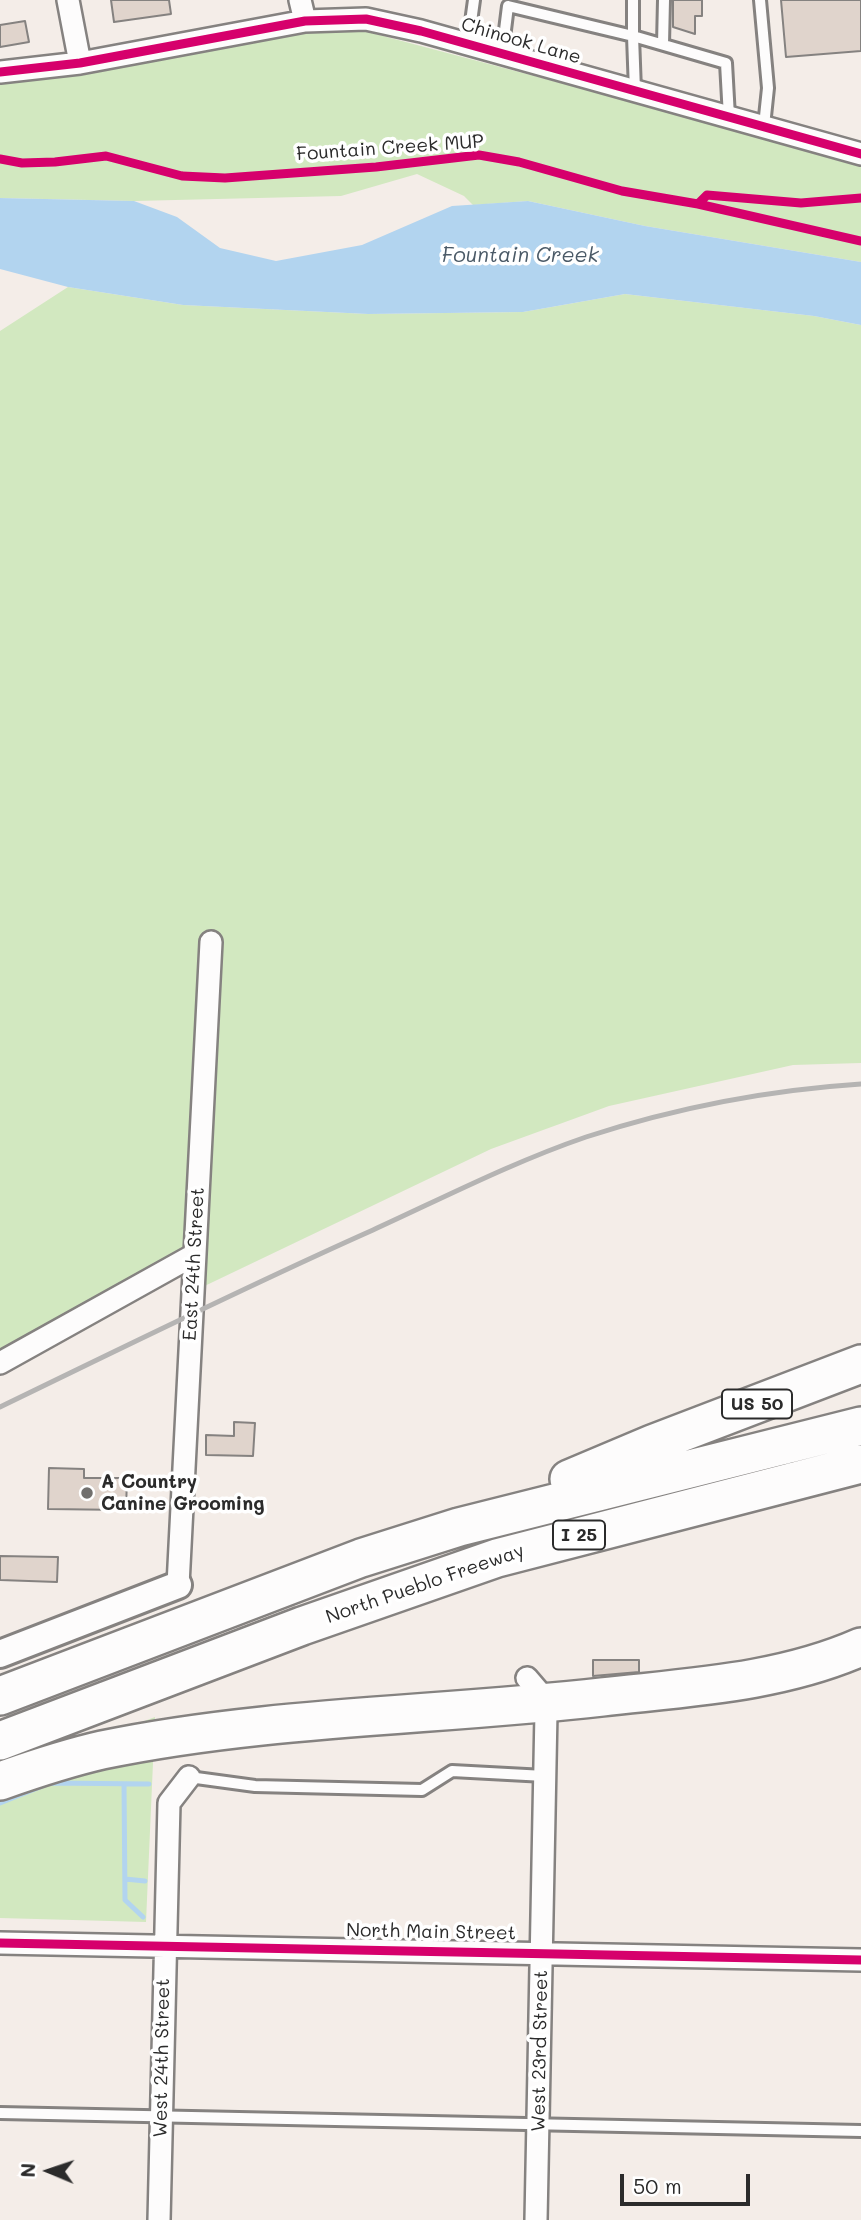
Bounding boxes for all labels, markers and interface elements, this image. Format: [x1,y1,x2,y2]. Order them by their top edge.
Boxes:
street label: Chinook Lane [459,13,583,69]
street label: Fountain Creek MUP [296,130,484,166]
water label: Fountain Creek [441,243,599,269]
street label: East 24th Street [179,1187,209,1341]
road number: US 50 [722,1390,792,1419]
place label: A Country Canine Grooming [101,1471,264,1515]
marker: A Country Canine Grooming [79,1485,95,1501]
road number: I 25 [553,1520,605,1550]
street label: North Pueblo Freeway [323,1539,527,1629]
street label: North Main Street [346,1919,516,1945]
street label: West 23rd Street [527,1970,553,2132]
street label: West 24th Street [149,1978,175,2138]
north arrow [14,2136,84,2206]
scale bar [623,2160,752,2204]
text: N [15,2163,40,2178]
text: 50 m [633,2172,682,2199]

